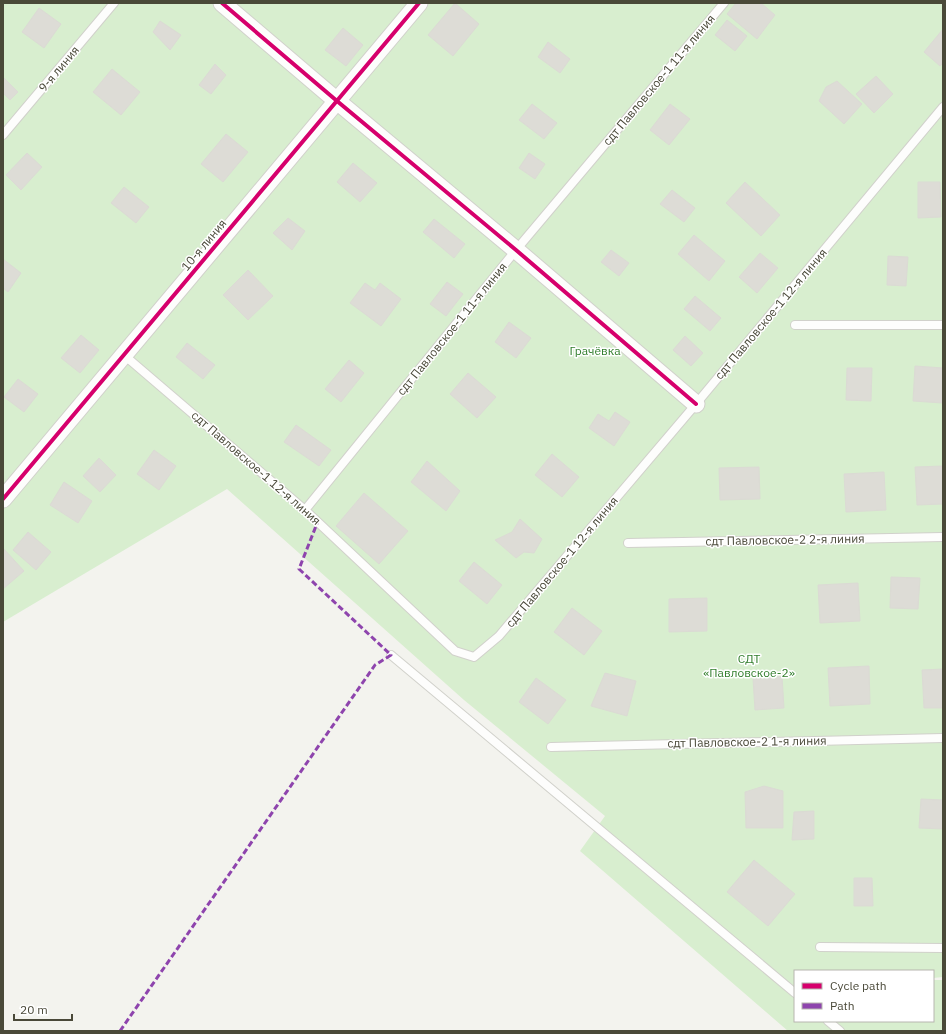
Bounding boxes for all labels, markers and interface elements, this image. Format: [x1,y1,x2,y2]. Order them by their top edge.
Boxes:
street label: сдт Павловское-1 11-я линия [599,11,718,148]
street label: 9-я линия [35,43,82,95]
street label: 10-я линия [178,216,230,274]
street label: сдт Павловское-1 12-я линия [711,245,830,382]
street label: сдт Павловское-1 11-я линия [393,259,510,398]
park label: Грачёвка [569,343,621,358]
street label: сдт Павловское-1 12-я линия [189,407,324,528]
street label: сдт Павловское-1 12-я линия [502,493,621,630]
street label: сдт Павловское-2 2-я линия [705,531,865,548]
park label: СДТ «Павловское-2» [703,651,795,680]
street label: сдт Павловское-2 1-я линия [667,733,827,750]
legend [794,970,934,1022]
text: Cycle path [830,978,887,993]
scale bar [14,996,72,1022]
text: Path [830,998,855,1013]
text: 20 m [20,1002,48,1017]

